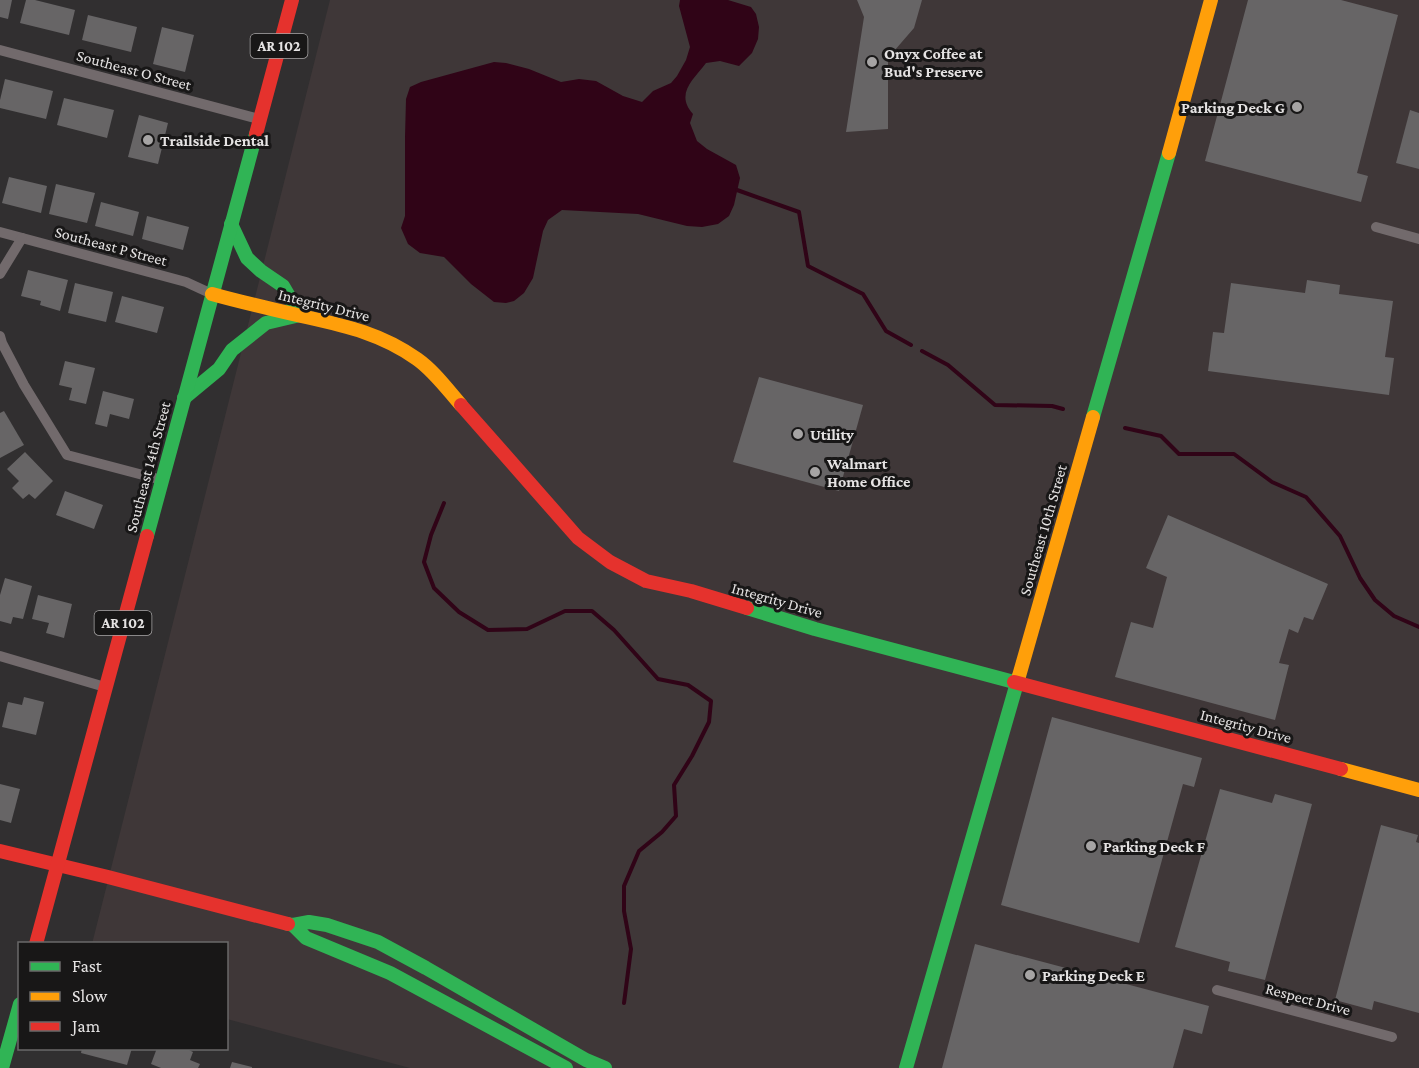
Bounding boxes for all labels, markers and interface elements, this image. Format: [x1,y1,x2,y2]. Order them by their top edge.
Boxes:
road number: AR 102 [250,34,308,58]
place label: Onyx Coffee at Bud's Preserve [884,45,984,80]
street label: Southeast O Street [75,47,194,94]
marker: Onyx Coffee at Bud's Preserve [865,55,879,69]
place label: Parking Deck G [1181,99,1285,116]
marker: Parking Deck G [1290,100,1304,114]
place label: Trailside Dental [160,132,269,149]
marker: Trailside Dental [141,133,155,147]
street label: Southeast P Street [53,223,170,269]
street label: Integrity Drive [276,285,371,326]
street label: Southeast 14th Street [122,399,174,534]
place label: Utility [810,426,854,443]
marker: Utility [791,427,805,441]
place label: Walmart Home Office [826,455,911,490]
street label: Southeast 10th Street [1016,462,1070,597]
marker: Walmart Home Office [808,465,822,479]
street label: Integrity Drive [729,579,824,622]
road number: AR 102 [94,611,152,635]
street label: Integrity Drive [1198,706,1293,747]
place label: Parking Deck F [1103,838,1206,855]
marker: Parking Deck F [1084,839,1098,853]
legend [18,942,228,1050]
text: Fast [72,956,103,976]
place label: Parking Deck E [1042,967,1145,984]
marker: Parking Deck E [1023,968,1037,982]
street label: Respect Drive [1263,980,1352,1019]
text: Slow [72,986,108,1006]
text: Jam [70,1016,101,1036]

